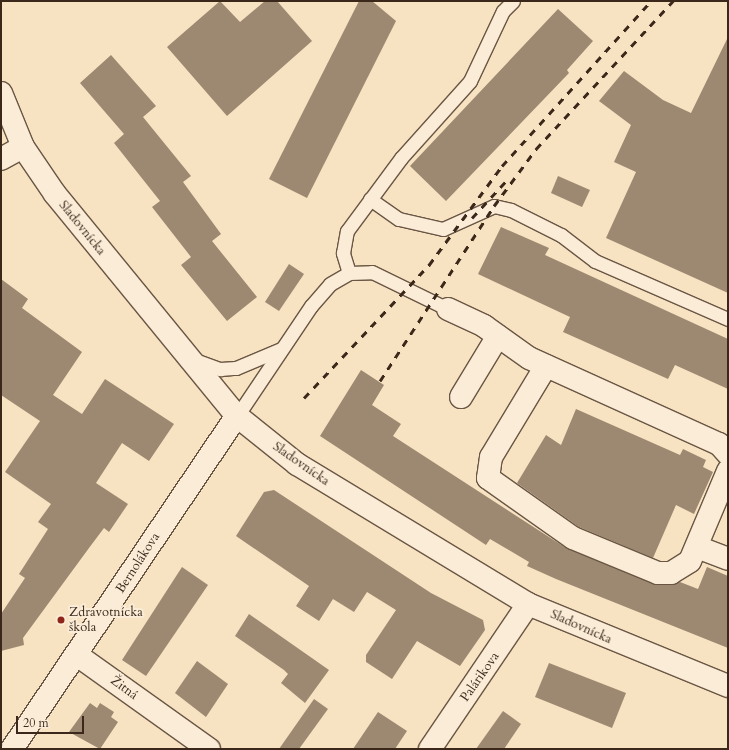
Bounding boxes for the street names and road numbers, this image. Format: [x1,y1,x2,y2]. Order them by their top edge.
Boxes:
street label: Sladovnícka [55,198,109,258]
street label: Sladovnícka [270,439,332,489]
street label: Bernolákova [113,530,163,596]
street label: Sladovnícka [548,607,614,647]
street label: Palárikova [457,649,503,705]
street label: Žitná [107,673,141,703]

